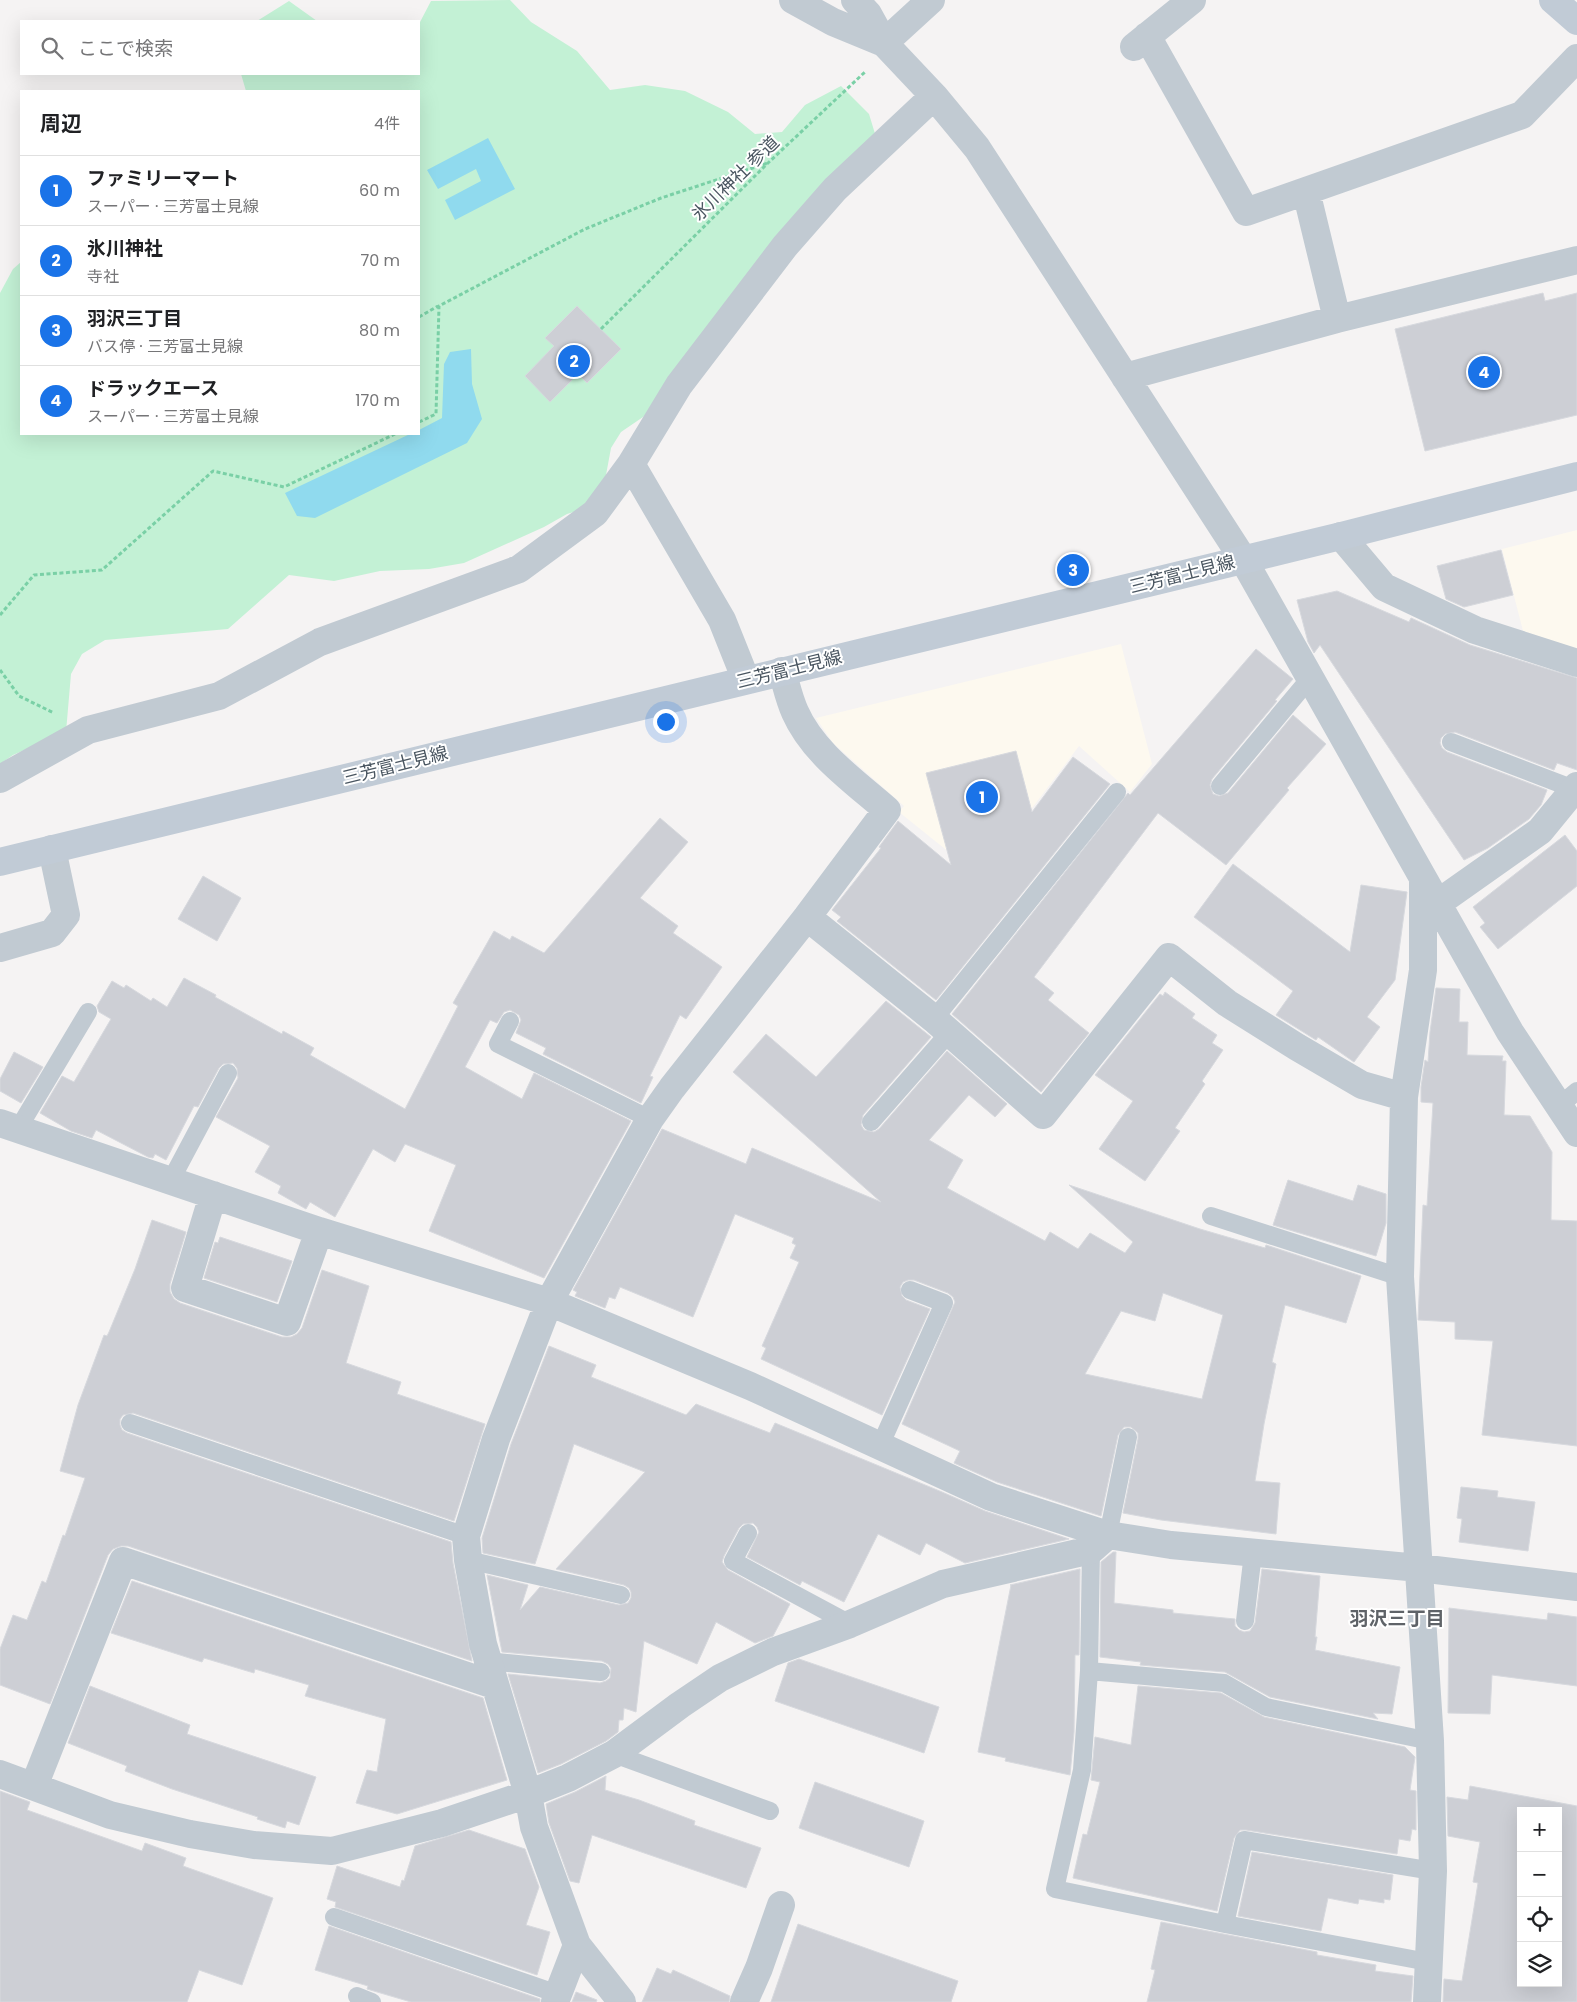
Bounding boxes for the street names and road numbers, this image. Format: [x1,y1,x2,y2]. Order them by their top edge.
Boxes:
street label: 氷川神社 参道 [686,130,784,226]
street label: 三芳富士見線 [1127,549,1237,599]
street label: 三芳富士見線 [734,644,844,694]
street label: 三芳富士見線 [340,740,450,790]

